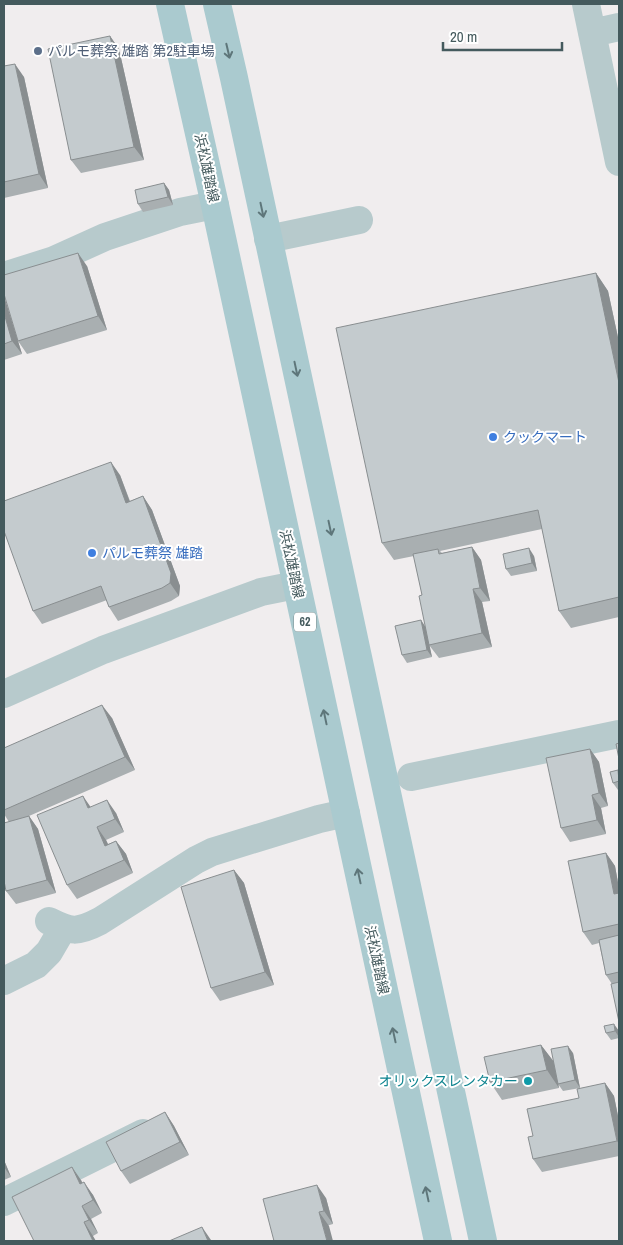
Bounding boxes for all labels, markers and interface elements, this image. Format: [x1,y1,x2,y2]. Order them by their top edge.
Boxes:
scale bar [443,20,562,52]
text: 20 m [450,26,477,47]
place label: パルモ葬祭 雄踏 第2駐車場 [48,42,215,60]
one-way arrow [224,43,233,59]
marker: パルモ葬祭 雄踏 第2駐車場 [32,45,44,57]
street label: 浜松雄踏線 [191,132,223,204]
one-way arrow [258,202,267,218]
one-way arrow [292,360,301,376]
place label: クックマート [503,428,587,446]
marker: クックマート [487,431,499,443]
one-way arrow [326,519,335,535]
street label: 浜松雄踏線 [276,528,308,600]
place label: パルモ葬祭 雄踏 [102,544,203,562]
marker: パルモ葬祭 雄踏 [86,547,98,559]
road number: 62 [294,612,316,632]
one-way arrow [320,709,329,725]
one-way arrow [354,868,364,884]
street label: 浜松雄踏線 [361,924,393,996]
one-way arrow [388,1027,398,1043]
place label: オリックスレンタカー [378,1072,518,1090]
marker: オリックスレンタカー [522,1075,534,1087]
one-way arrow [422,1186,432,1202]

